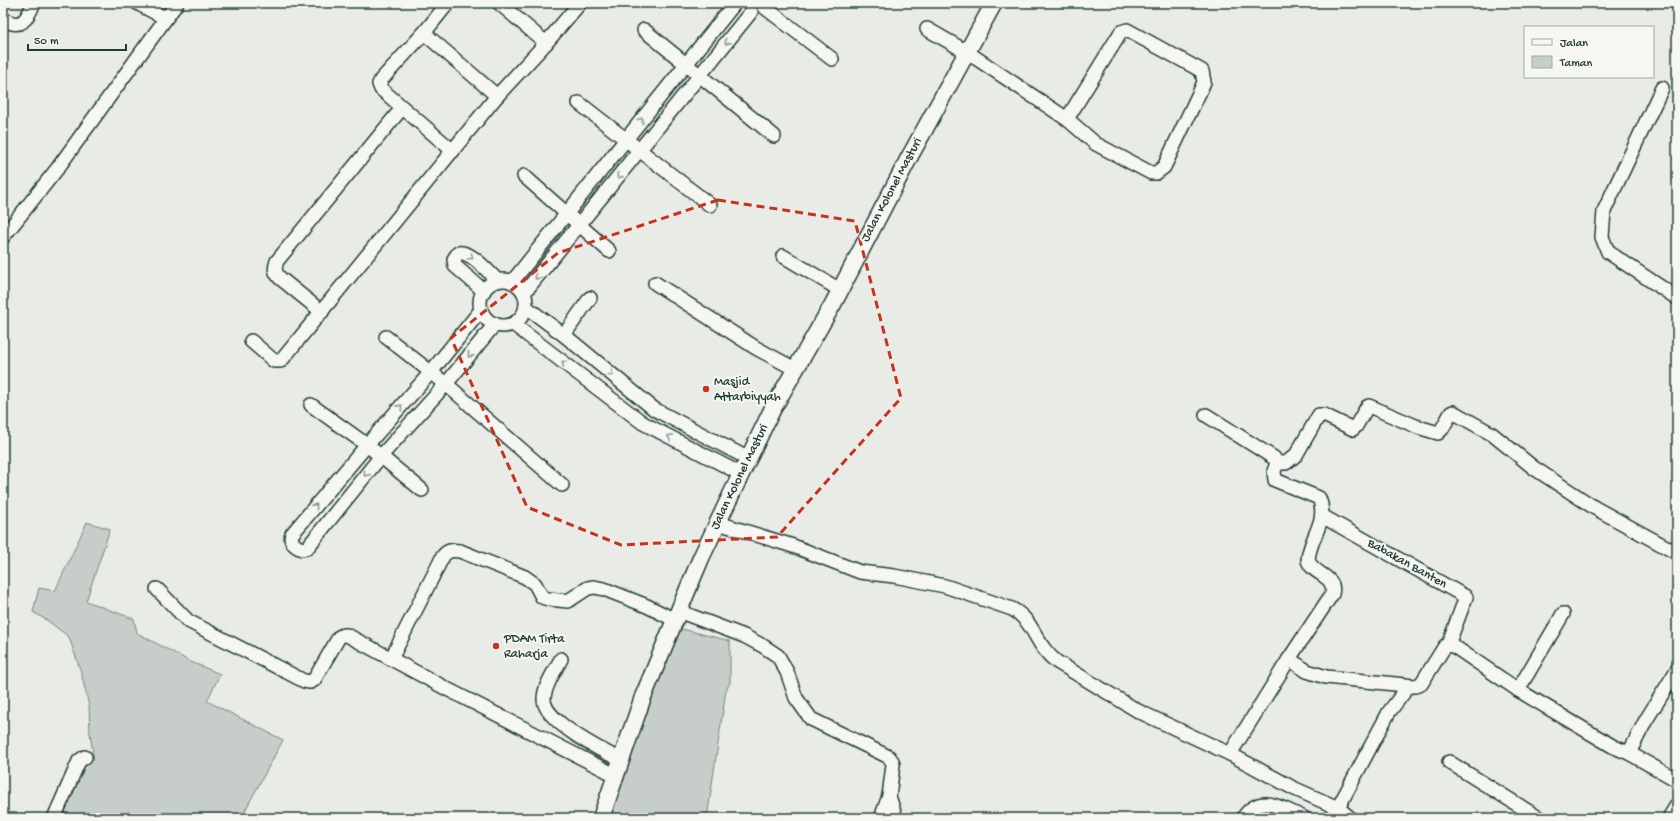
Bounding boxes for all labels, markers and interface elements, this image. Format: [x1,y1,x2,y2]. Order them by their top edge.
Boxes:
scale bar [28,26,126,52]
legend [1524,26,1654,78]
text: 50 m [34,35,59,49]
one-way arrow [724,37,731,45]
text: Jalan [1560,37,1588,51]
text: Taman [1559,57,1592,71]
one-way arrow [637,118,644,125]
street label: Jalan Kolonel Masturi [858,135,926,245]
one-way arrow [617,172,624,179]
one-way arrow [466,252,473,259]
one-way arrow [535,273,542,280]
one-way arrow [467,350,474,357]
one-way arrow [561,360,568,367]
one-way arrow [607,370,614,377]
place label: Masjid Attarbiyyah [714,375,781,405]
marker: Masjid Attarbiyyah [701,384,711,394]
one-way arrow [395,405,402,412]
street label: Jalan Kolonel Masturi [708,422,772,532]
one-way arrow [667,434,674,442]
one-way arrow [364,469,371,476]
one-way arrow [311,503,318,510]
street label: Babakan Banten [1364,536,1450,592]
place label: PDAM Tirta Raharja [503,632,565,662]
marker: PDAM Tirta Raharja [491,641,501,651]

